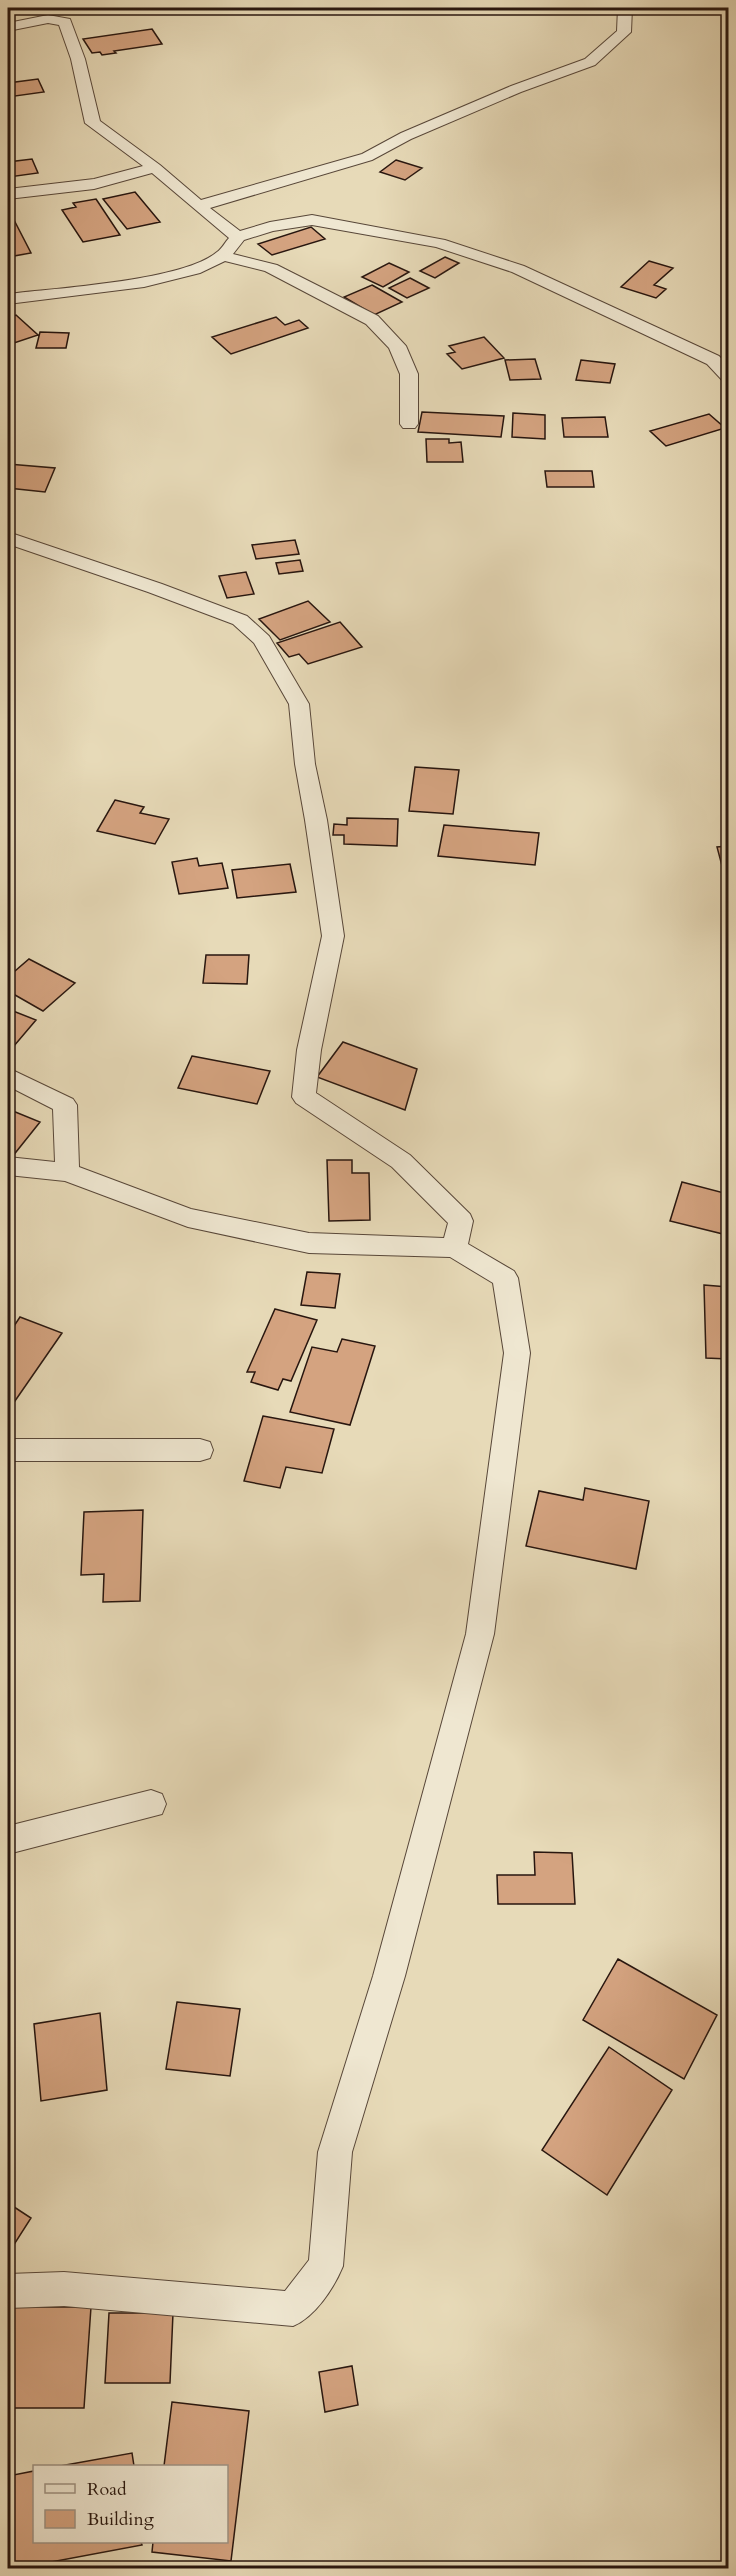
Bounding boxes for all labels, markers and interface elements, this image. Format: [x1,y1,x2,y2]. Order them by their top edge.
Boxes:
legend [33,2465,228,2543]
text: Road [87,2477,127,2502]
text: Building [87,2507,155,2532]

